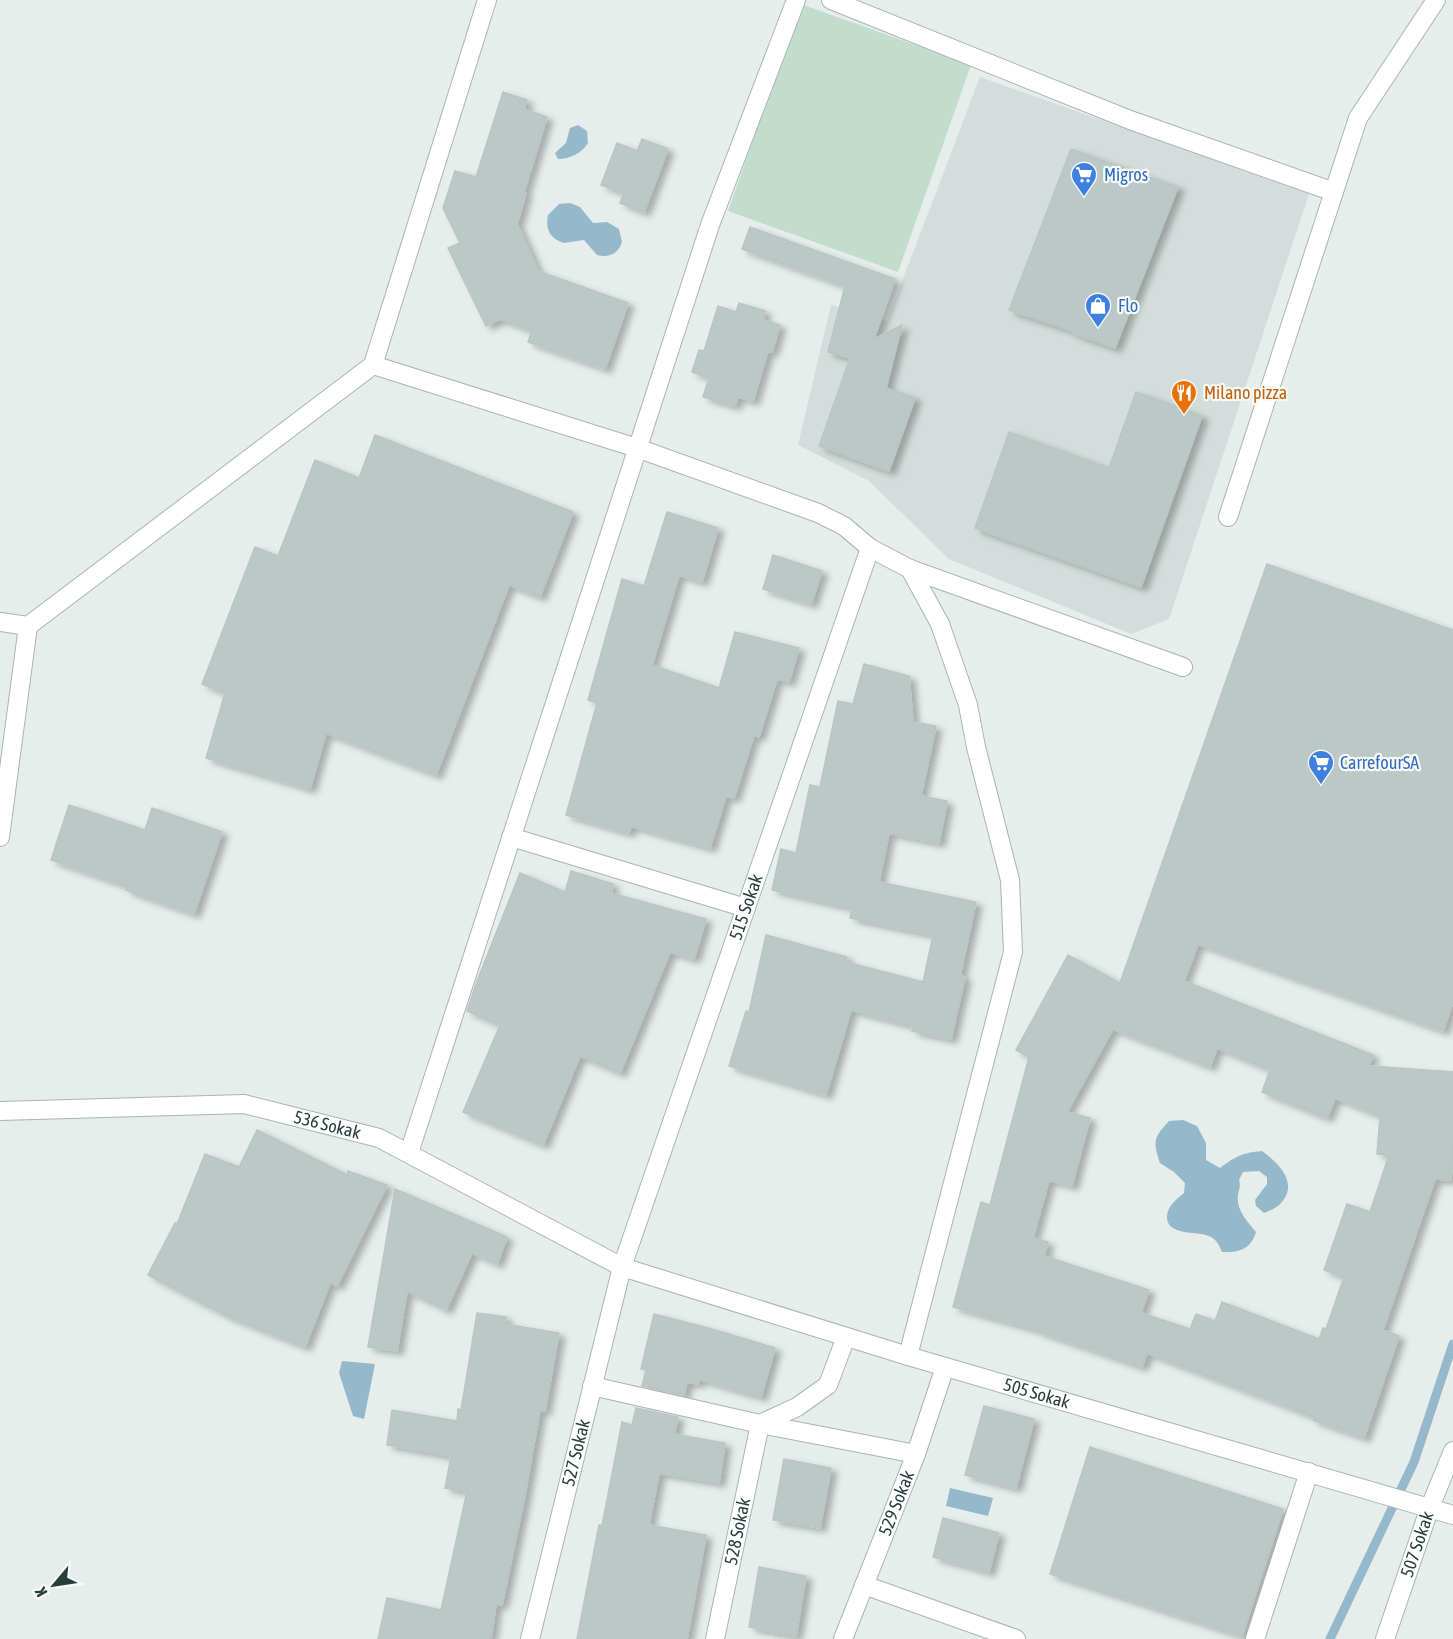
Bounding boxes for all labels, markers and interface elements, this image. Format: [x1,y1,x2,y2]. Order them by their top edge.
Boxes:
supermarket icon: Migros [1069,160,1099,198]
place label: Migros [1104,164,1148,185]
shop icon: Flo [1083,291,1113,329]
place label: Flo [1118,295,1138,316]
restaurant icon: Milano pizza [1169,378,1199,416]
place label: Milano pizza [1204,382,1287,403]
supermarket icon: CarrefourSA [1306,748,1336,786]
place label: CarrefourSA [1340,752,1419,773]
street label: 515 Sokak [725,871,767,942]
street label: 536 Sokak [292,1106,363,1143]
street label: 505 Sokak [1001,1373,1073,1413]
street label: 527 Sokak [557,1417,594,1488]
street label: 529 Sokak [874,1467,918,1539]
street label: 528 Sokak [720,1496,754,1567]
street label: 507 Sokak [1396,1508,1438,1580]
north arrow [24,1555,84,1615]
text: K [31,1584,51,1600]

